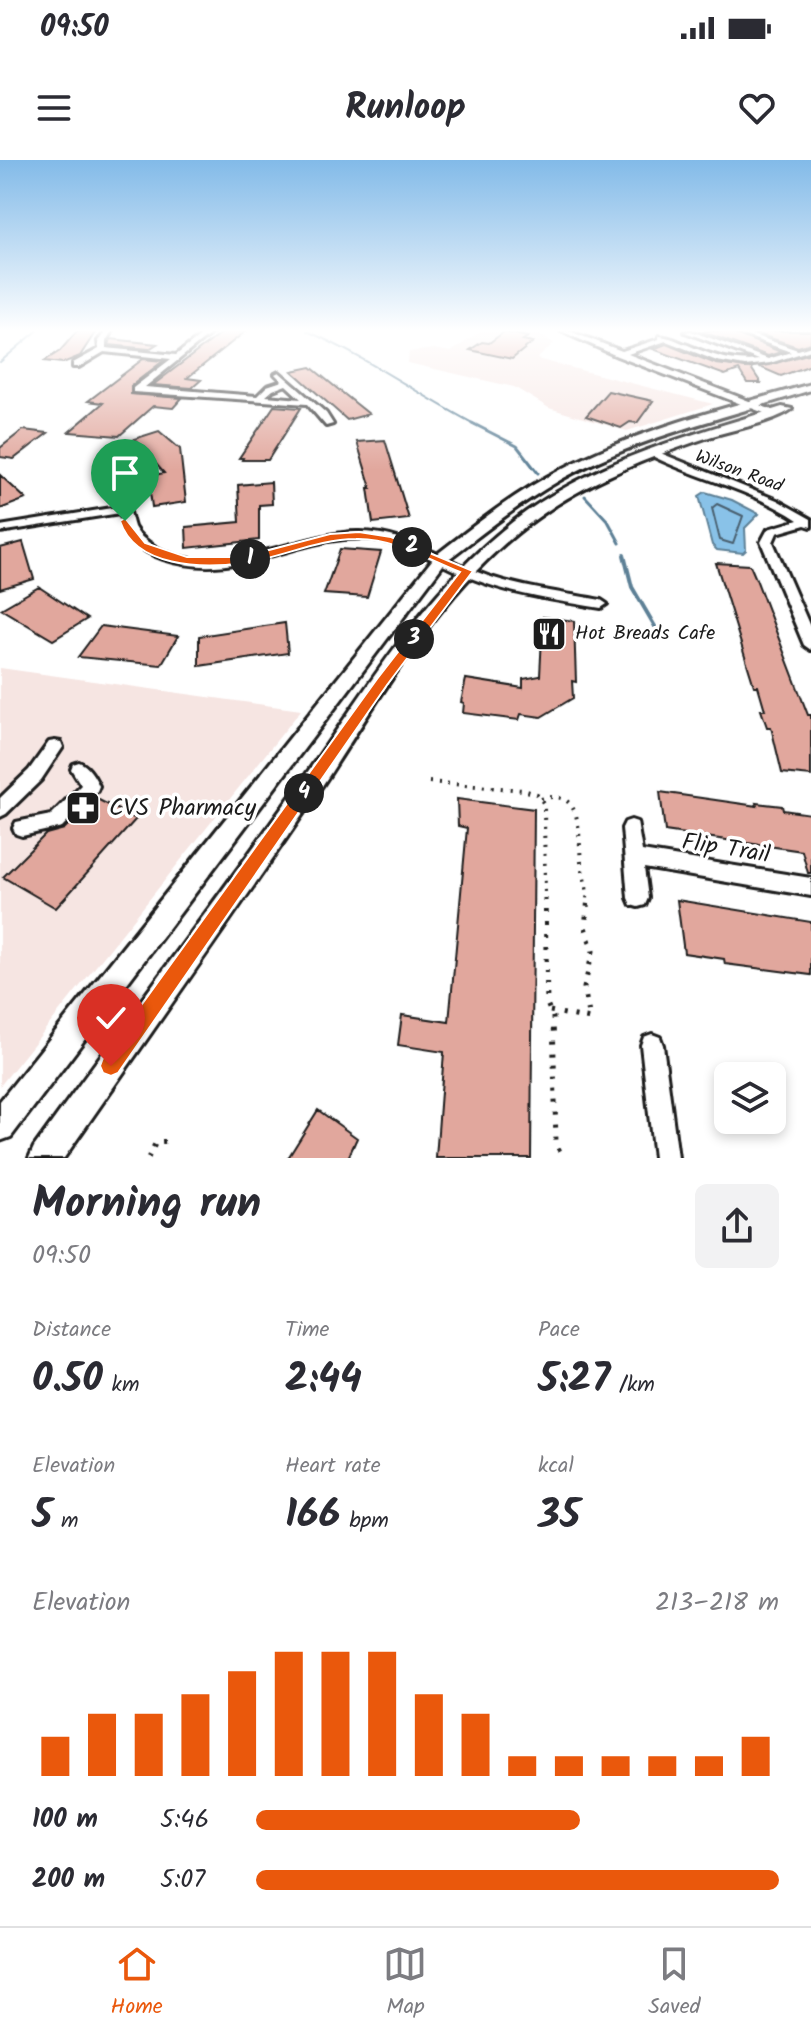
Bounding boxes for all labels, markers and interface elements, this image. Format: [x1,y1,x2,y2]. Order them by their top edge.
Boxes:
text: 09:50 [40,4,109,52]
text: Runloop [345,80,466,137]
icon: menu [32,86,76,130]
icon: heart [735,86,779,130]
pin [91,439,159,521]
street label: Wilson Road [691,443,788,502]
icon: arrive [103,451,147,495]
pin: 2 [392,527,432,567]
text: 2 [406,529,418,564]
pin: 1 [230,539,270,579]
text: 1 [247,541,253,576]
restaurant icon: Hot Breads Cafe [530,615,568,653]
place label: Hot Breads Cafe [575,618,715,650]
pin: 3 [394,619,434,659]
text: 3 [408,621,420,656]
pin: 4 [284,773,324,813]
text: 4 [298,775,310,810]
pharmacy icon: CVS Pharmacy [64,789,102,827]
place label: CVS Pharmacy [109,789,257,828]
street label: Flip Trail [679,823,773,875]
pin [77,984,145,1066]
icon: check [89,996,133,1040]
map controls [714,1062,786,1134]
button: layers [714,1062,786,1134]
text: Morning run [32,1170,261,1240]
button: share [695,1184,779,1268]
text: 09:50 [32,1235,91,1277]
text: Distance [32,1313,111,1348]
text: Time [285,1313,329,1348]
text: Pace [538,1313,580,1348]
text: 0.50 [32,1348,103,1412]
text: 2:44 [285,1348,362,1412]
text: 5:27 [538,1348,610,1412]
text: km [103,1368,139,1403]
text: /km [610,1368,655,1403]
text: Elevation [32,1449,115,1484]
text: Heart rate [285,1449,381,1484]
text: kcal [538,1449,574,1484]
text: 5 [32,1484,52,1548]
text: 166 [285,1484,340,1548]
text: 35 [538,1484,580,1548]
text: m [52,1504,79,1539]
text: bpm [340,1504,389,1539]
text: Elevation [32,1582,130,1624]
text: 213–218 m [655,1582,779,1624]
text: 100 m [32,1799,98,1841]
text: 5:46 [160,1799,209,1841]
text: 200 m [32,1859,105,1901]
text: 5:07 [160,1859,205,1901]
tab: Home [110,1942,163,2025]
tab: Map [383,1942,427,2025]
tab: Saved [648,1942,701,2025]

